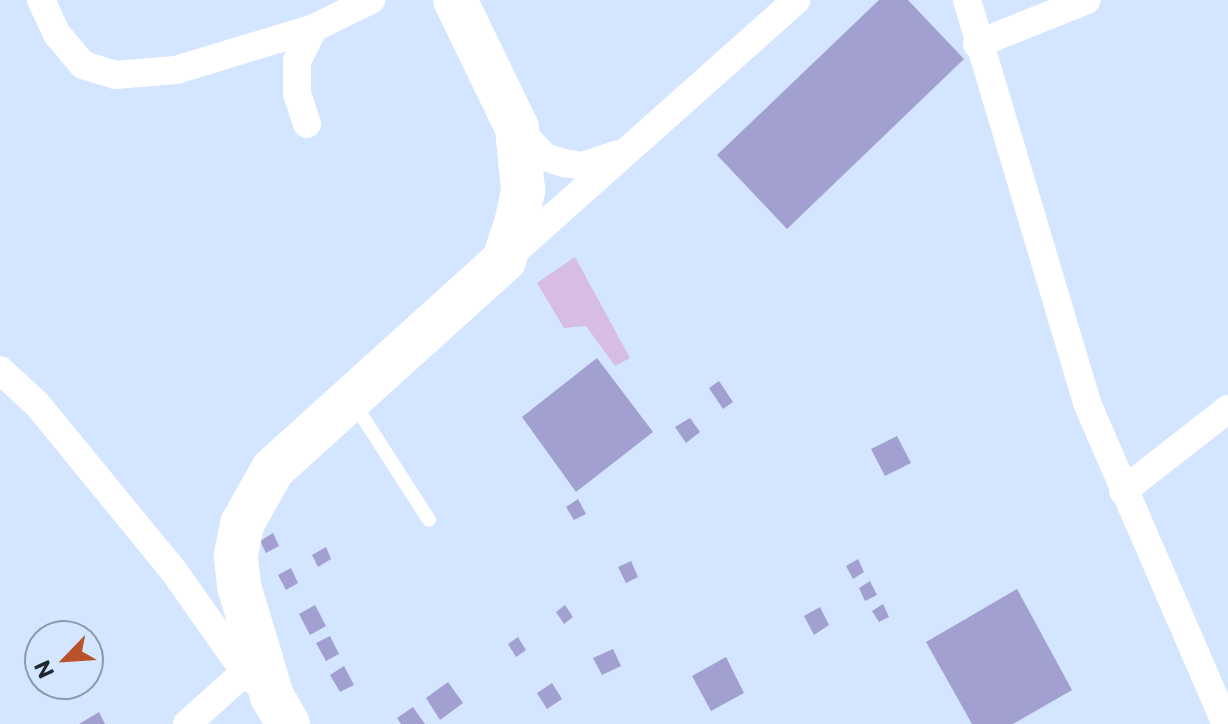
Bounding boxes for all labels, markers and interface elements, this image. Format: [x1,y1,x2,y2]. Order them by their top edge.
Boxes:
north arrow [24,620,104,700]
text: N [28,656,59,683]

